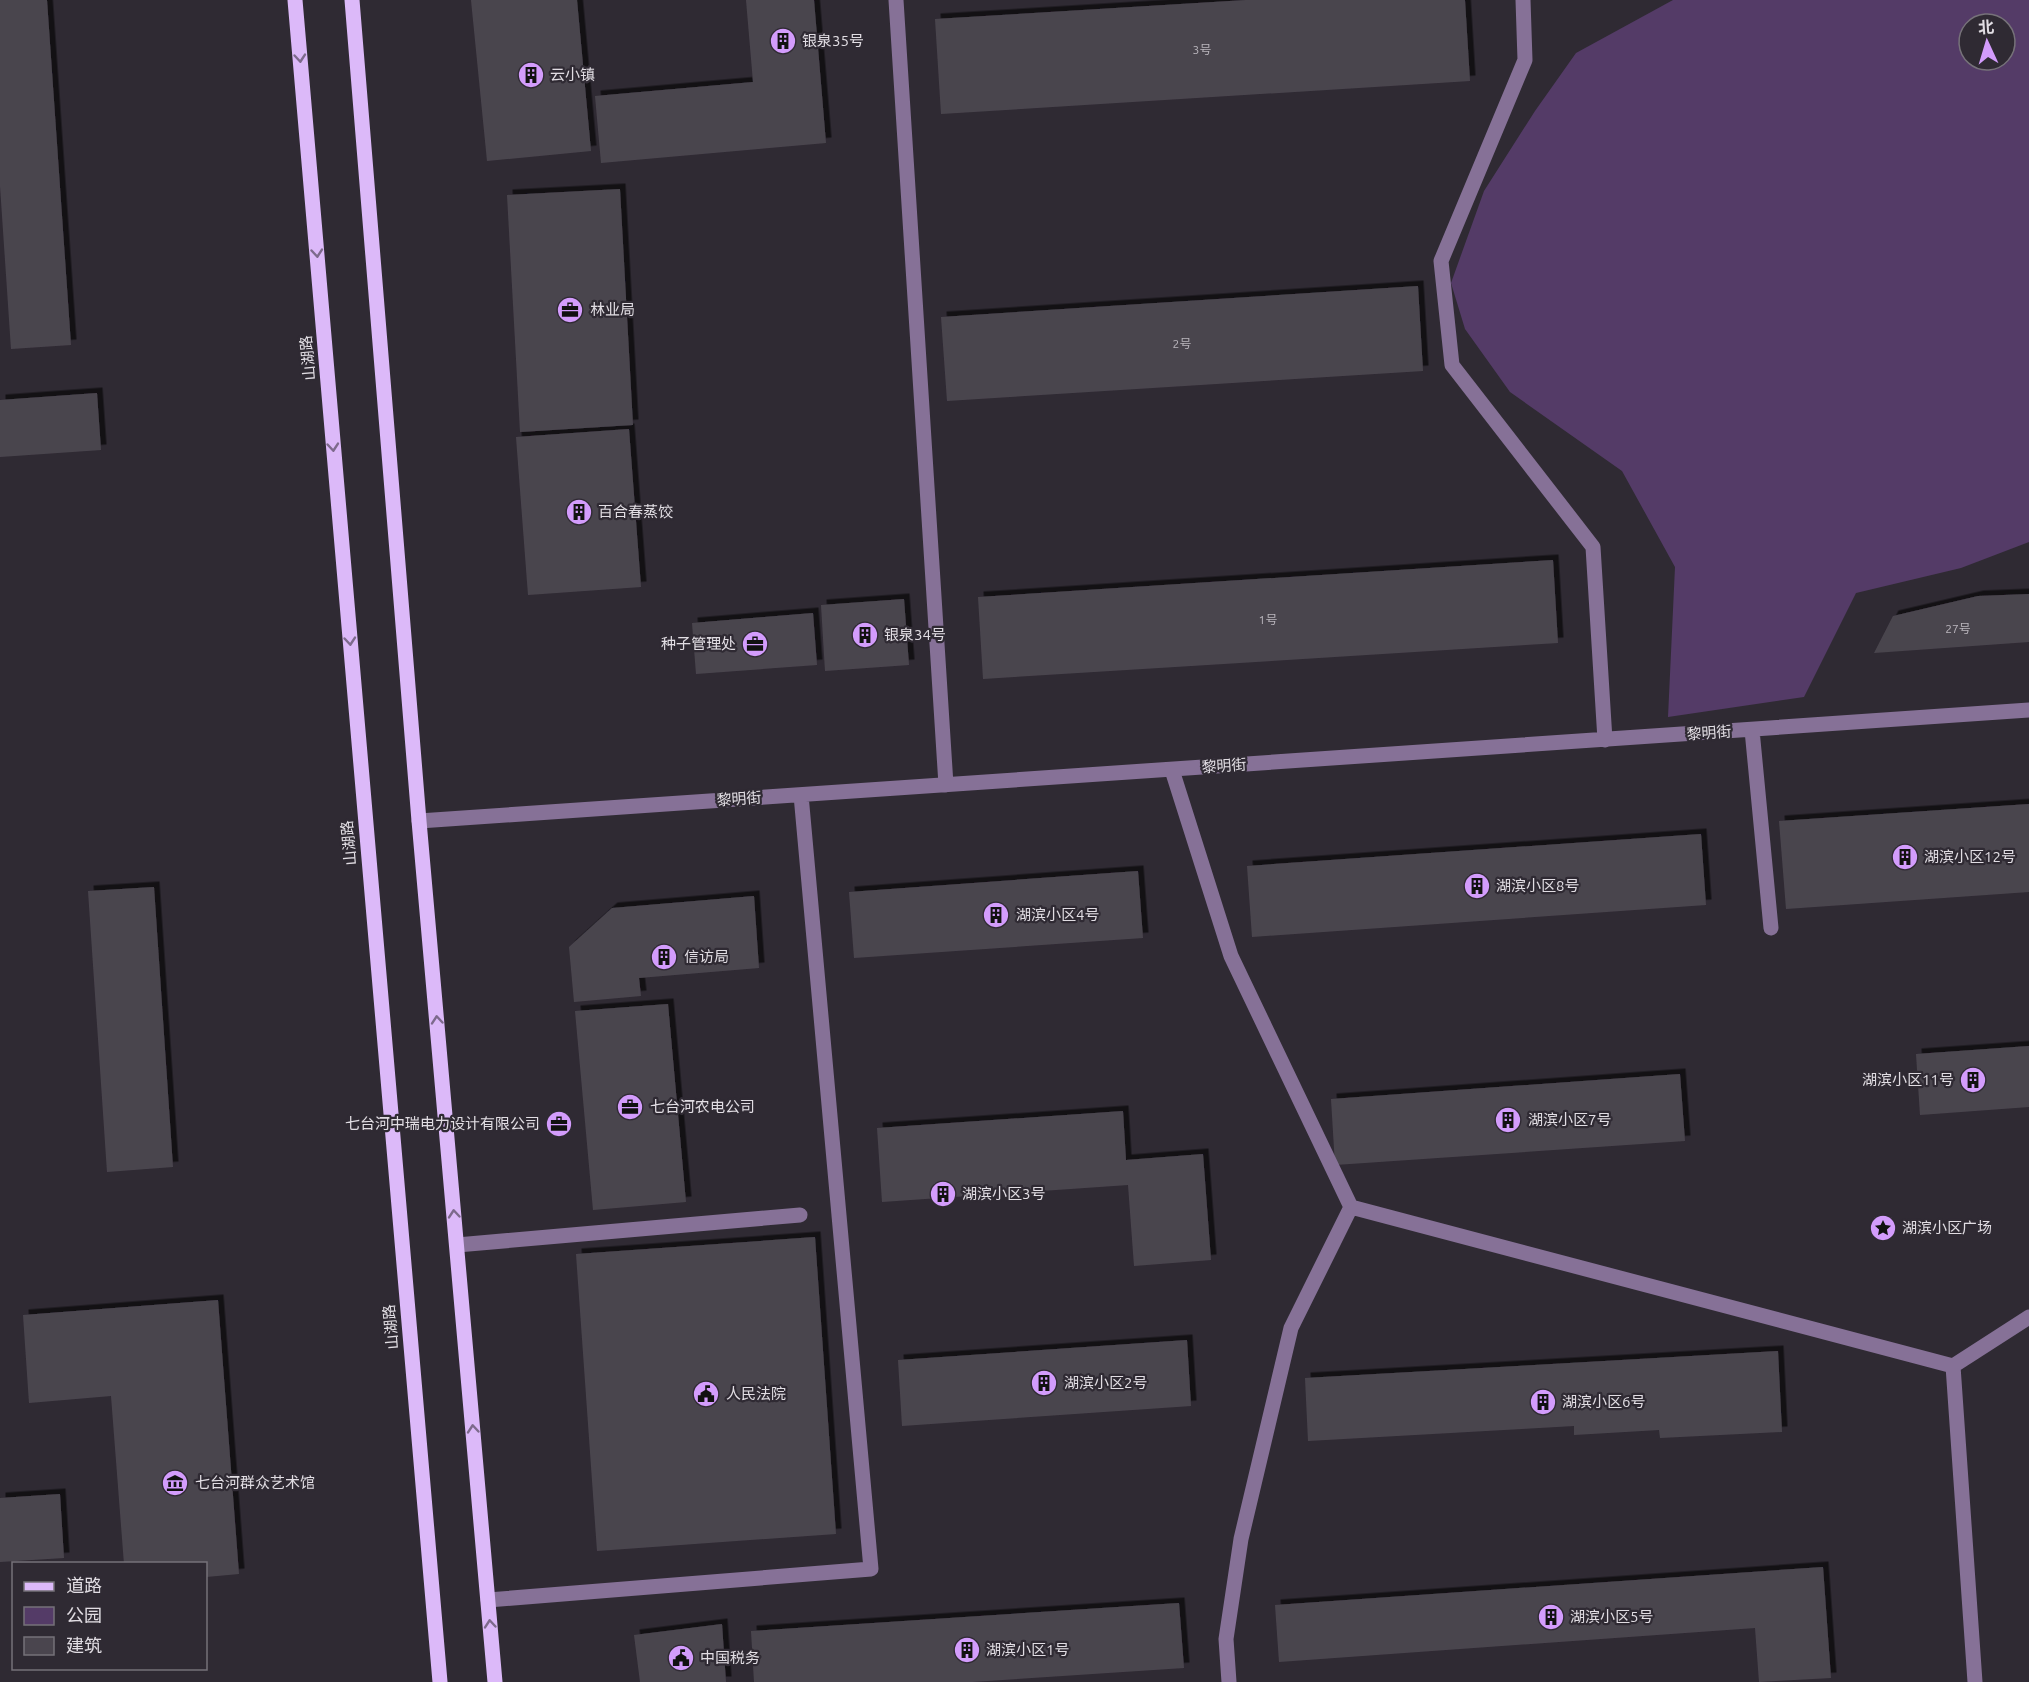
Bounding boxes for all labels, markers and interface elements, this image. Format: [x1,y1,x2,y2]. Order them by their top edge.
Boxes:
north arrow [1957,12,2017,72]
text: 北 [1977,17,1995,37]
building icon: 银泉35号 [768,26,798,56]
place label: 银泉35号 [802,32,864,49]
house number: 3号 [1193,43,1211,56]
one-way arrow [293,54,306,63]
building icon: 云小镇 [516,60,546,90]
place label: 云小镇 [550,66,595,83]
one-way arrow [310,248,323,257]
office icon: 林业局 [555,295,585,325]
place label: 林业局 [590,301,635,318]
street label: 山湖路 [297,335,318,381]
house number: 2号 [1173,337,1191,350]
one-way arrow [326,442,339,451]
building icon: 百合春蒸饺 [564,497,594,527]
place label: 百合春蒸饺 [598,503,673,520]
house number: 1号 [1259,613,1277,626]
building icon: 银泉34号 [850,620,880,650]
house number: 27号 [1945,622,1971,635]
place label: 银泉34号 [884,626,946,643]
office icon: 种子管理处 [740,629,770,659]
place label: 种子管理处 [661,635,736,652]
one-way arrow [343,637,356,646]
street label: 黎明街 [1686,722,1732,743]
street label: 黎明街 [1201,755,1247,776]
street label: 黎明街 [716,788,762,809]
street label: 山湖路 [338,820,359,866]
building icon: 湖滨小区12号 [1890,842,1920,872]
place label: 湖滨小区12号 [1924,848,2016,865]
building icon: 湖滨小区8号 [1462,871,1492,901]
place label: 湖滨小区8号 [1496,877,1579,894]
building icon: 湖滨小区4号 [981,900,1011,930]
place label: 湖滨小区4号 [1016,906,1099,923]
building icon: 信访局 [649,942,679,972]
place label: 信访局 [684,948,729,965]
one-way arrow [431,1015,444,1025]
building icon: 湖滨小区11号 [1958,1065,1988,1095]
place label: 湖滨小区11号 [1862,1071,1954,1088]
office icon: 七台河农电公司 [615,1092,645,1122]
place label: 七台河农电公司 [650,1098,755,1115]
building icon: 湖滨小区7号 [1493,1105,1523,1135]
office icon: 七台河中瑞电力设计有限公司 [544,1109,574,1139]
place label: 湖滨小区7号 [1528,1111,1611,1128]
place label: 七台河中瑞电力设计有限公司 [345,1115,540,1132]
building icon: 湖滨小区3号 [928,1179,958,1209]
place label: 湖滨小区3号 [962,1185,1045,1202]
one-way arrow [448,1210,461,1219]
place icon: 湖滨小区广场 [1868,1213,1898,1243]
place label: 湖滨小区广场 [1902,1219,1992,1236]
street label: 山湖路 [380,1304,401,1350]
building icon: 湖滨小区2号 [1029,1368,1059,1398]
place label: 湖滨小区2号 [1064,1374,1147,1391]
public building icon: 人民法院 [691,1379,721,1409]
place label: 人民法院 [726,1385,786,1402]
building icon: 湖滨小区6号 [1528,1387,1558,1417]
place label: 湖滨小区6号 [1562,1393,1645,1410]
one-way arrow [467,1425,480,1434]
museum icon: 七台河群众艺术馆 [160,1468,190,1498]
place label: 七台河群众艺术馆 [195,1474,315,1491]
legend [12,1562,207,1670]
text: 道路 [66,1575,102,1595]
building icon: 湖滨小区5号 [1536,1602,1566,1632]
text: 公园 [66,1605,102,1625]
place label: 湖滨小区5号 [1570,1608,1653,1625]
one-way arrow [484,1619,497,1628]
text: 建筑 [66,1635,102,1655]
building icon: 湖滨小区1号 [952,1635,982,1665]
place label: 湖滨小区1号 [986,1641,1069,1658]
public building icon: 中国税务 [666,1643,696,1673]
place label: 中国税务 [700,1649,760,1666]

